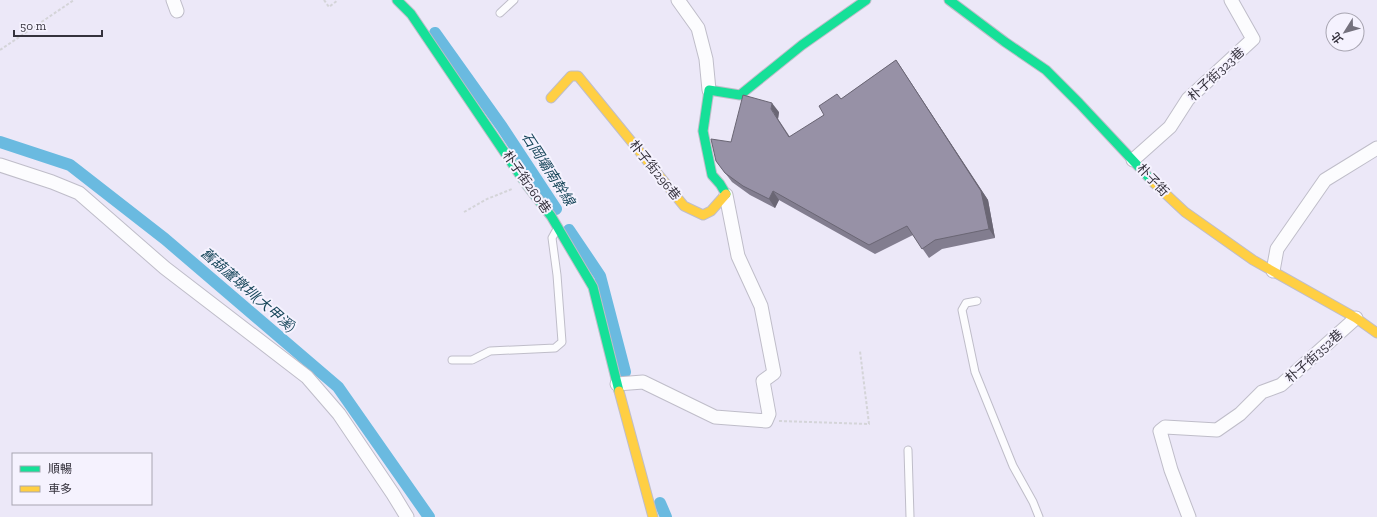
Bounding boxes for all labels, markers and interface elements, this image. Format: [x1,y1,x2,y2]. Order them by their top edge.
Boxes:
scale bar [14,12,102,38]
north arrow [1325,12,1365,52]
text: 50 m [20,19,47,33]
text: 北 [1329,29,1346,46]
street label: 朴子街323巷 [1185,44,1247,104]
water label: 石岡壩南幹線 [518,129,579,211]
street label: 朴子街296巷 [626,137,684,203]
street label: 朴子街260巷 [500,148,554,216]
street label: 朴子街 [1134,161,1172,199]
water label: 舊葫蘆墩圳(大甲溪) [197,244,299,336]
street label: 朴子街352巷 [1282,326,1346,386]
legend [12,453,152,505]
text: 順暢 [48,462,72,476]
text: 車多 [48,482,72,496]

